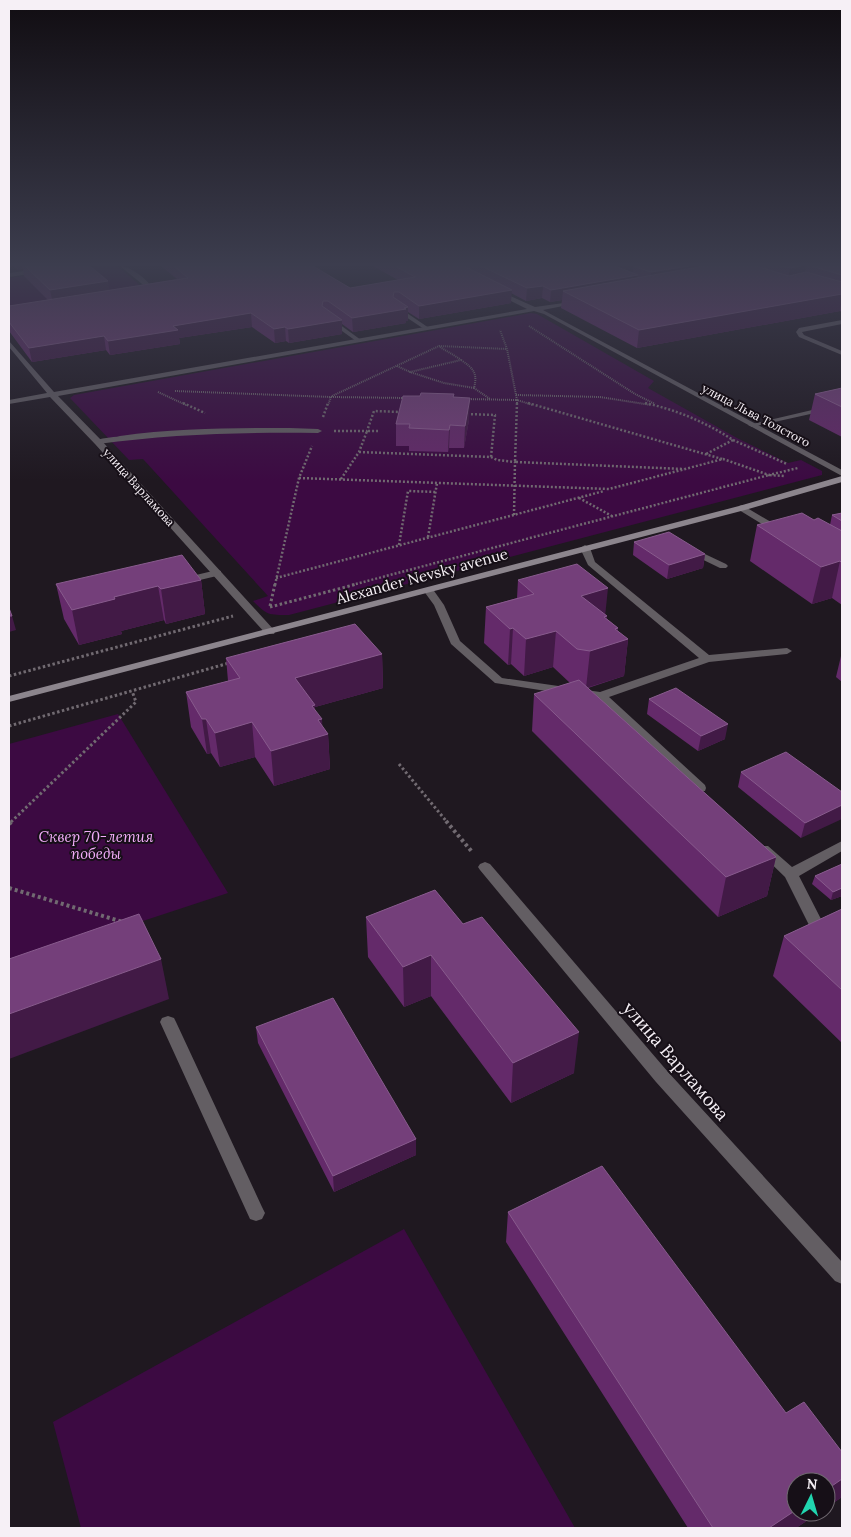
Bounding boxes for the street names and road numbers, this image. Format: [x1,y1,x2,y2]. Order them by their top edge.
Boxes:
street label: улица Льва Толстого [699,380,813,450]
street label: улица Варламова [100,445,178,529]
street label: Alexander Nevsky avenue [333,544,510,608]
street label: улица Варламова [618,997,734,1125]

